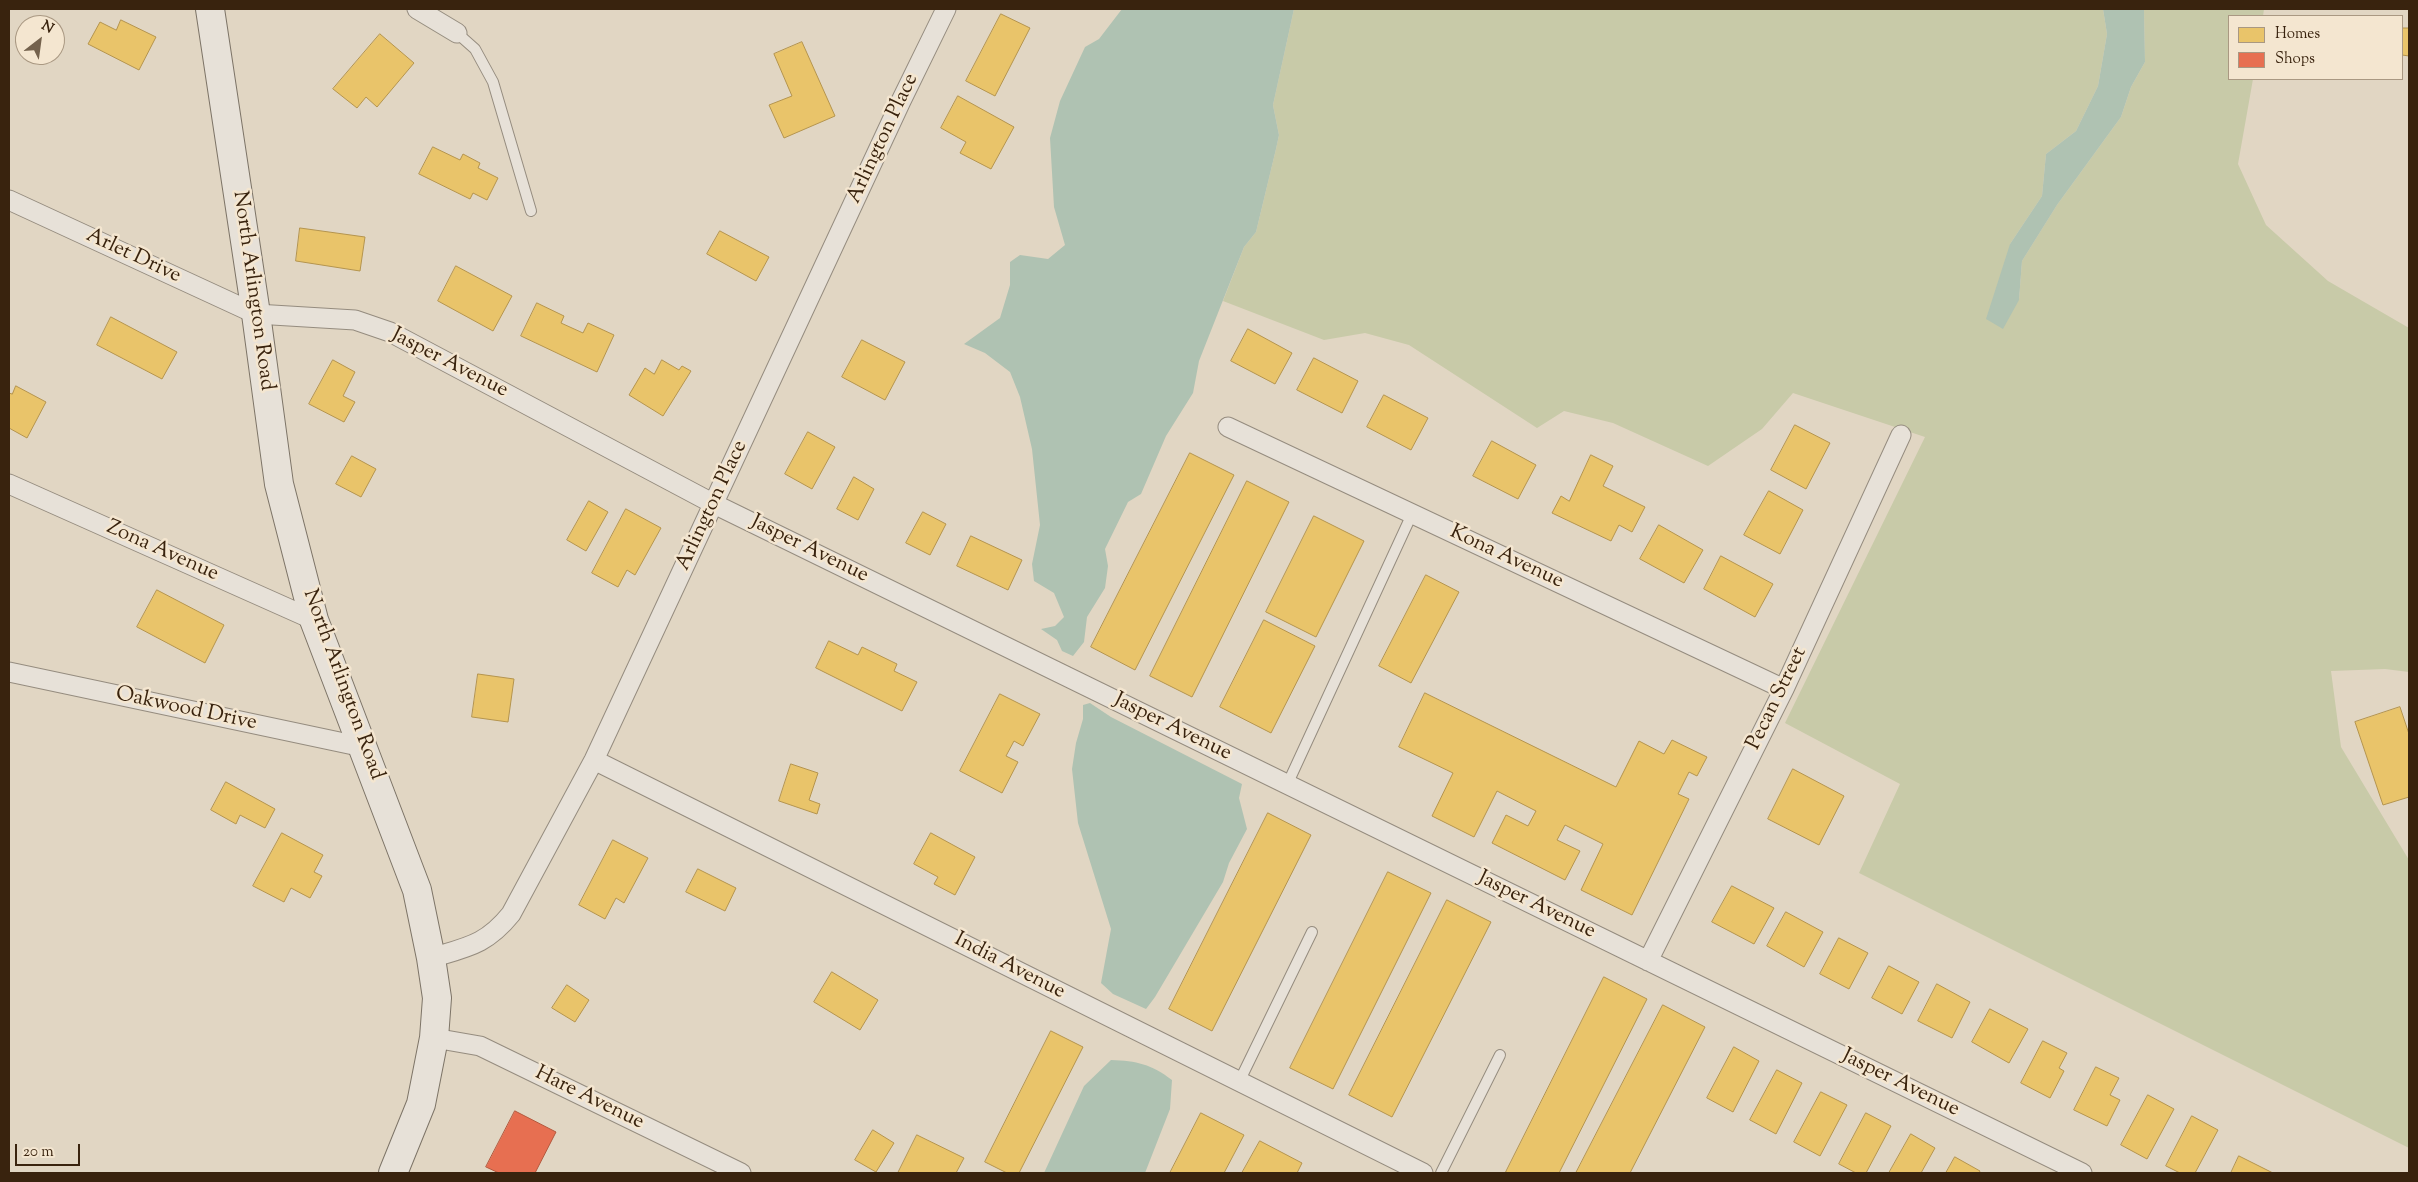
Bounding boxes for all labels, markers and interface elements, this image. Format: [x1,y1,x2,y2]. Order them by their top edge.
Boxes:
north arrow [15,15,65,65]
legend [2228,15,2403,80]
text: N [37,16,57,39]
text: Homes [2275,24,2320,45]
text: Shops [2275,49,2315,70]
street label: Arlington Place [843,70,925,208]
street label: North Arlington Road [226,190,278,392]
street label: Arlet Drive [81,224,185,290]
street label: Jasper Avenue [386,324,512,404]
street label: Arlington Place [672,437,754,575]
street label: Jasper Avenue [746,511,872,589]
street label: Zona Avenue [102,516,222,588]
street label: Kona Avenue [1445,521,1567,595]
street label: North Arlington Road [296,586,388,784]
street label: Pecan Street [1742,644,1814,754]
street label: Oakwood Drive [113,683,259,737]
street label: Jasper Avenue [1109,689,1235,767]
street label: Jasper Avenue [1473,867,1599,945]
street label: India Avenue [949,928,1069,1006]
street label: Jasper Avenue [1837,1045,1963,1123]
street label: Hare Avenue [530,1062,648,1136]
scale bar [18,1134,82,1166]
text: 20 m [23,1142,54,1163]

